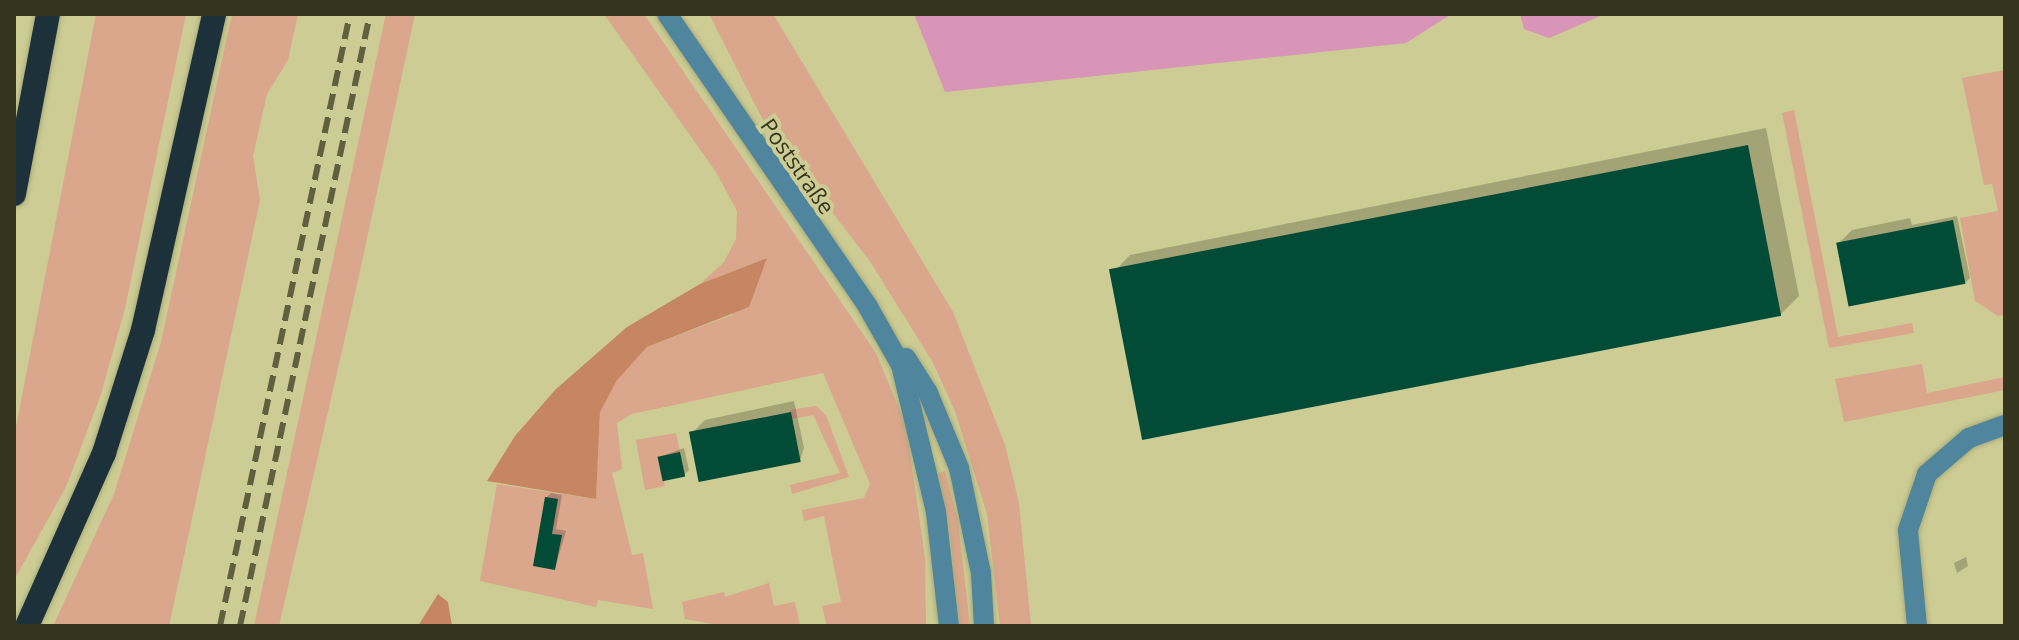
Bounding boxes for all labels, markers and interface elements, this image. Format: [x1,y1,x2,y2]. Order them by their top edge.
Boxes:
street label: Poststraße [756,113,840,219]

